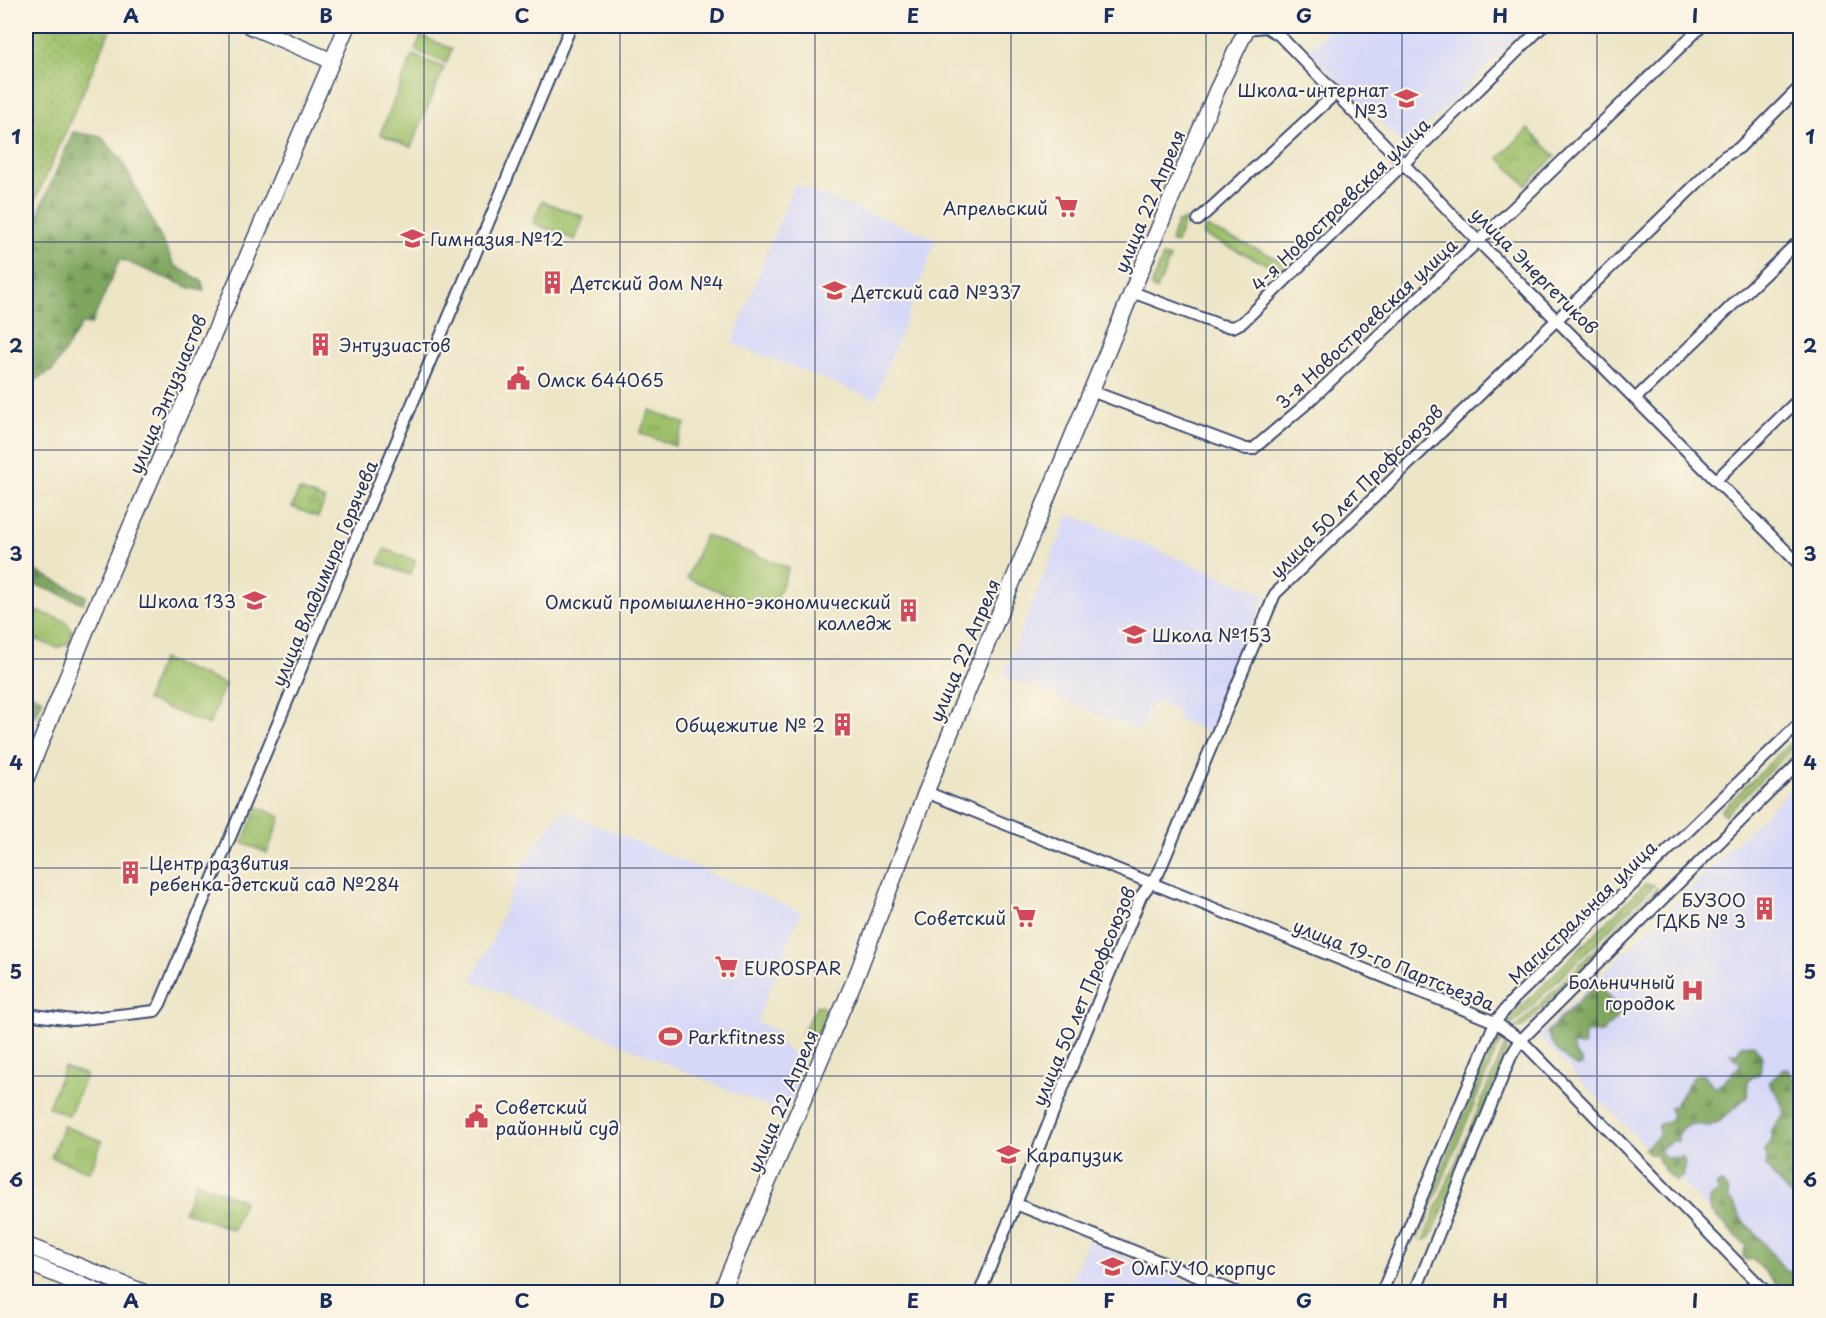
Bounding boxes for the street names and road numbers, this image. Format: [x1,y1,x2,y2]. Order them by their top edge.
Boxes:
street label: 4-я Новостроевская улица [1244,111,1436,297]
street label: улица 22 Апреля [1107,125,1191,277]
street label: улица Энергетиков [1465,200,1605,340]
street label: 3-я Новостроевская улица [1269,231,1463,415]
street label: улица Энтузиастов [121,310,213,478]
street label: улица 50 лет Профсоюзов [1263,398,1449,584]
street label: улица Владимира Горячева [264,455,384,690]
street label: улица 22 Апреля [922,574,1006,726]
street label: Магистральная улица [1502,833,1663,990]
street label: улица 50 лет Профсоюзов [1024,882,1142,1110]
street label: улица 19-го Партсъезда [1289,911,1500,1017]
street label: улица 22 Апреля [740,1025,824,1177]

